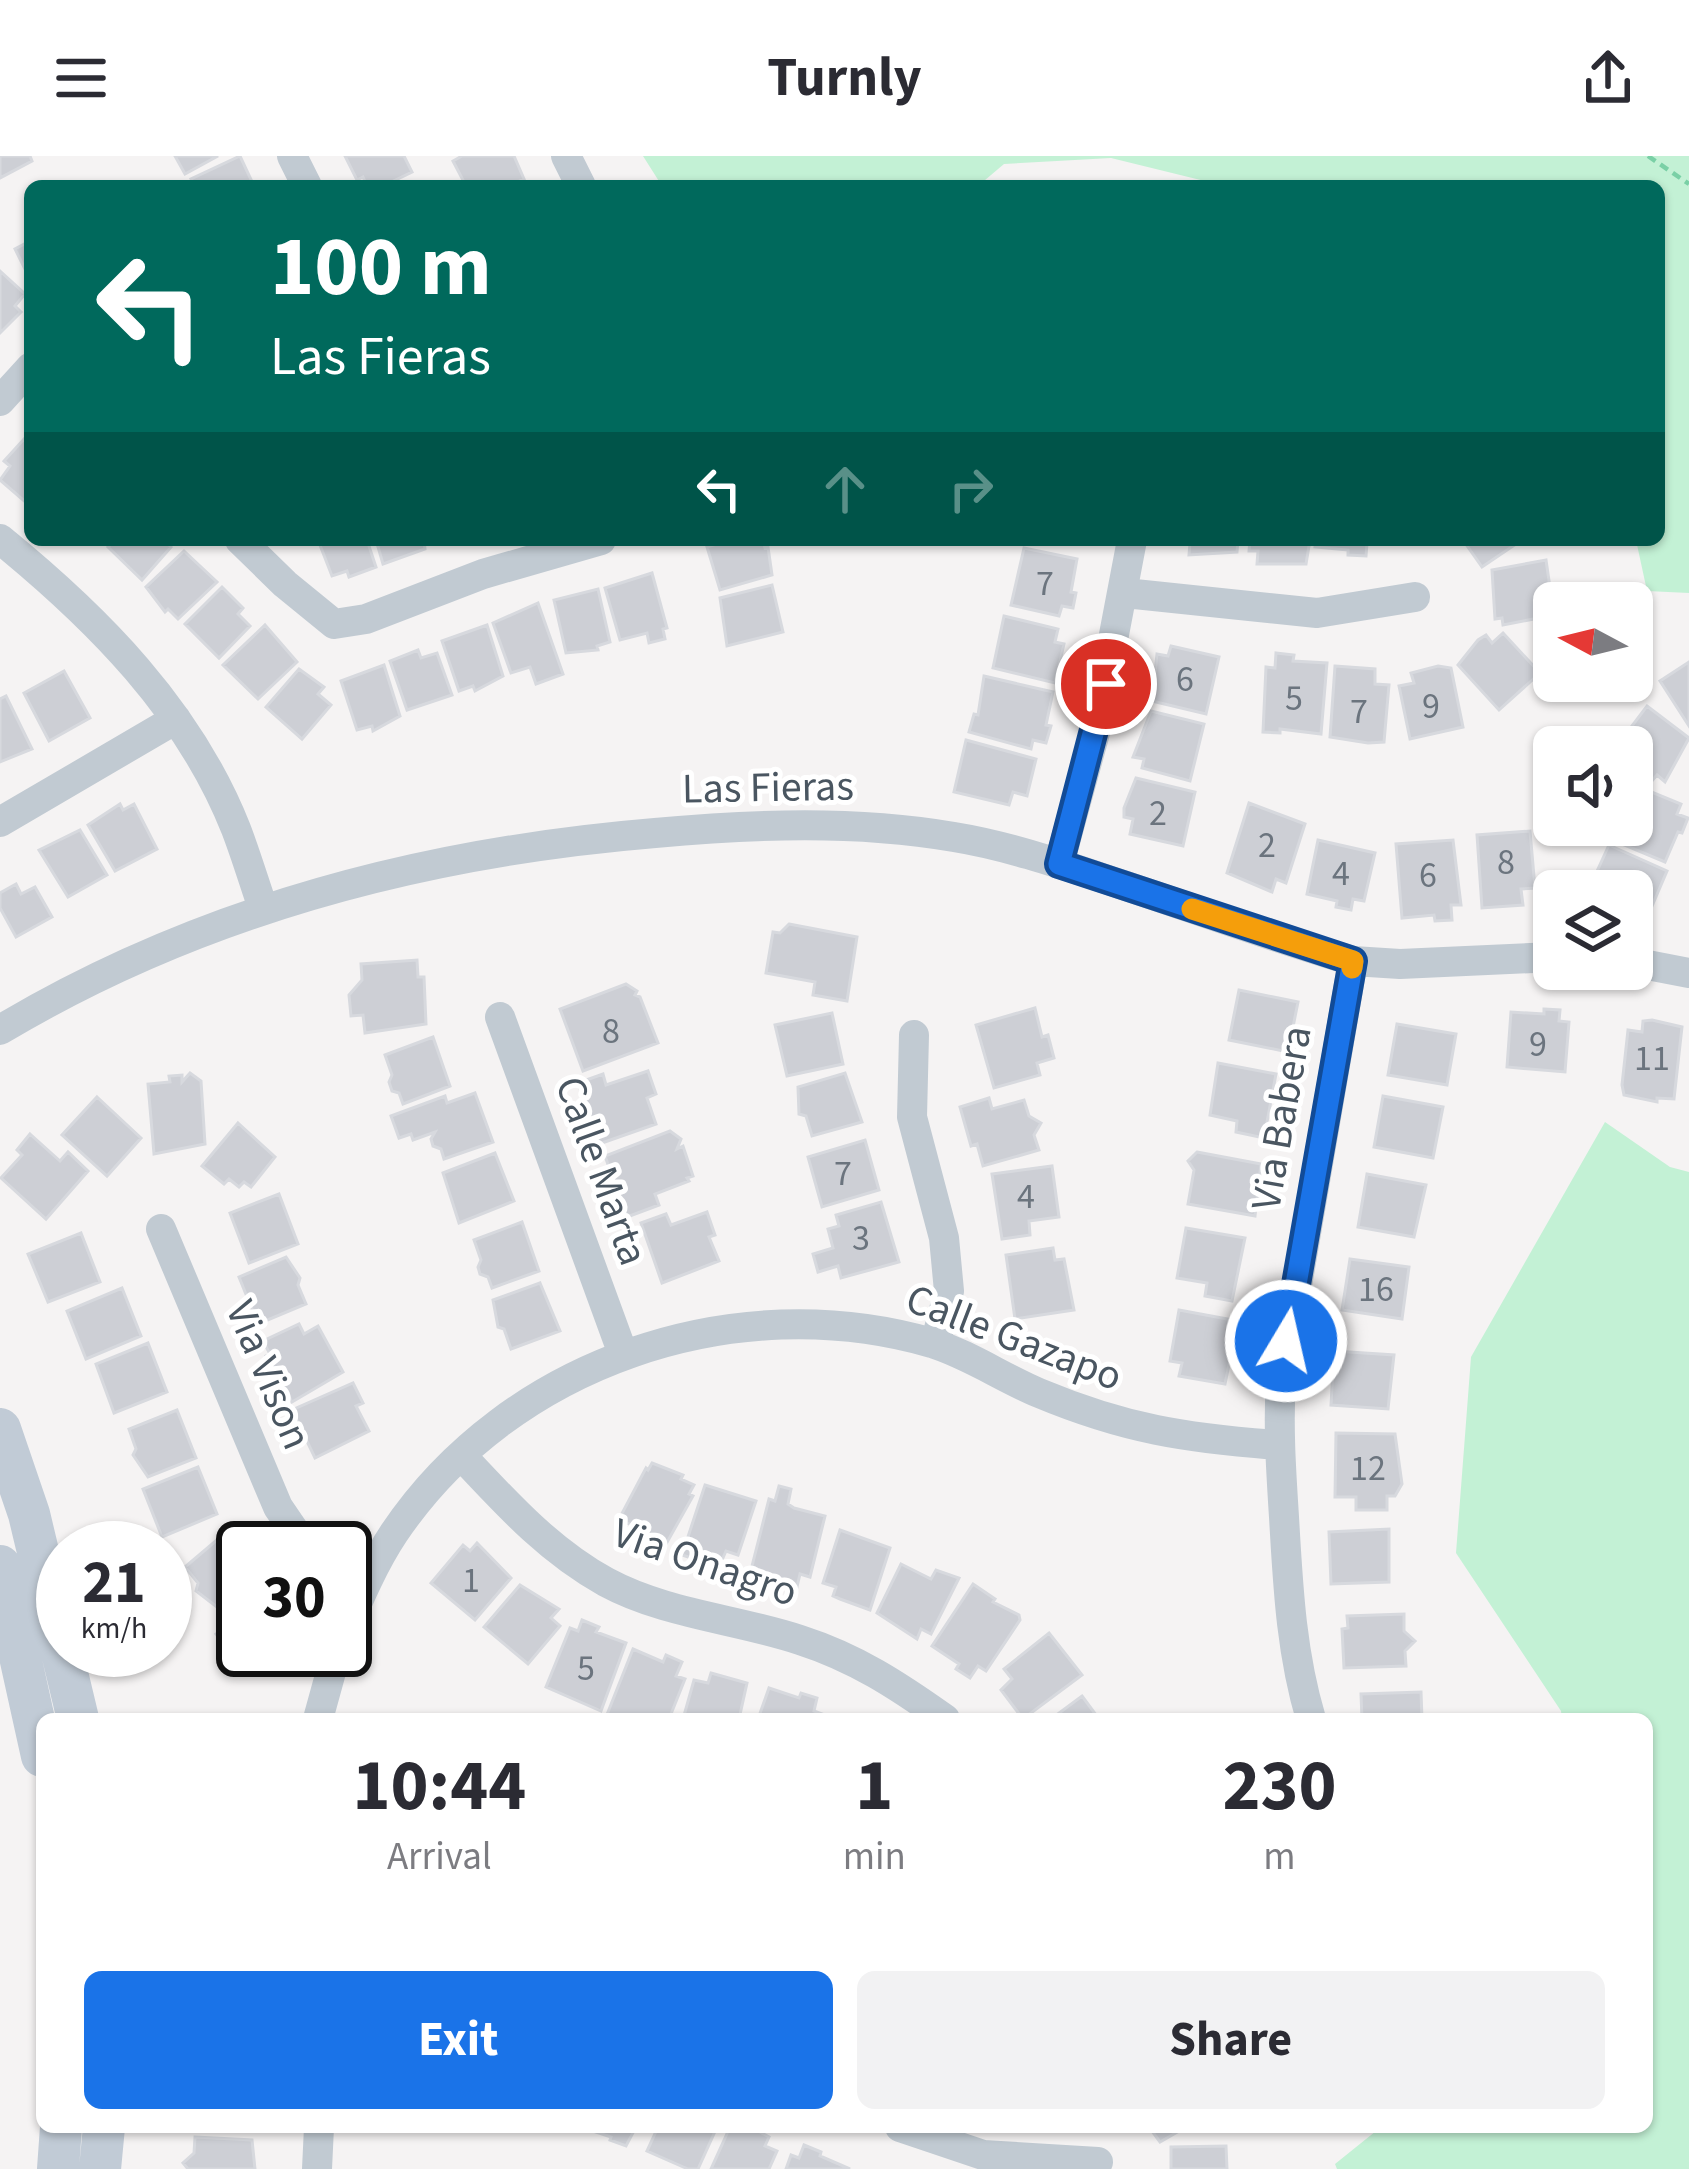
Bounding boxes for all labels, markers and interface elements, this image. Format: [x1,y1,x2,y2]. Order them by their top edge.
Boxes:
text: Turnly [767,40,922,117]
icon: menu [48,45,114,111]
icon: share [1575,45,1641,111]
text: 100 m [270,208,492,328]
icon: left [72,228,228,384]
text: Las Fieras [270,319,491,396]
icon: left [686,456,752,522]
icon: ahead [812,456,878,522]
icon: right [938,456,1004,522]
house number: 7 [1036,558,1054,609]
north arrow [1533,582,1653,702]
map controls [1533,582,1653,990]
pin [1055,633,1157,735]
icon: arrive [1073,651,1139,717]
house number: 6 [1176,654,1194,705]
house number: 5 [1285,673,1303,724]
house number: 9 [1422,681,1440,732]
house number: 7 [1350,686,1368,737]
button: sound [1533,726,1653,846]
street label: Las Fieras [682,757,854,819]
house number: 2 [1149,788,1167,839]
house number: 2 [1258,820,1276,871]
house number: 8 [1497,837,1515,888]
house number: 4 [1332,848,1350,899]
house number: 6 [1419,850,1437,901]
button: layers [1533,870,1653,990]
house number: 8 [602,1006,620,1057]
house number: 9 [1529,1019,1547,1070]
street label: Via Babera [1236,1021,1328,1215]
house number: 11 [1634,1033,1670,1084]
street label: Calle Marta [539,1068,663,1274]
house number: 7 [834,1148,852,1199]
house number: 4 [1017,1171,1035,1222]
house number: 3 [852,1213,870,1264]
house number: 16 [1358,1264,1394,1315]
street label: Calle Gazapo [897,1269,1131,1407]
position arrow [1223,1278,1349,1404]
street label: Via Vison [210,1291,326,1459]
house number: 12 [1350,1443,1386,1494]
street label: Via Onagro [605,1503,805,1623]
speed limit sign: 30 [216,1521,372,1677]
text: 21 [82,1541,146,1626]
house number: 1 [462,1555,480,1606]
text: km/h [81,1607,147,1650]
house number: 5 [577,1643,595,1694]
text: 10:44 [353,1735,526,1838]
text: 1 [855,1735,893,1838]
text: 230 [1222,1735,1337,1838]
text: Arrival [387,1829,492,1885]
text: min [843,1829,906,1885]
text: m [1263,1829,1296,1885]
button: Exit [84,1971,833,2109]
button: Share [857,1971,1605,2109]

